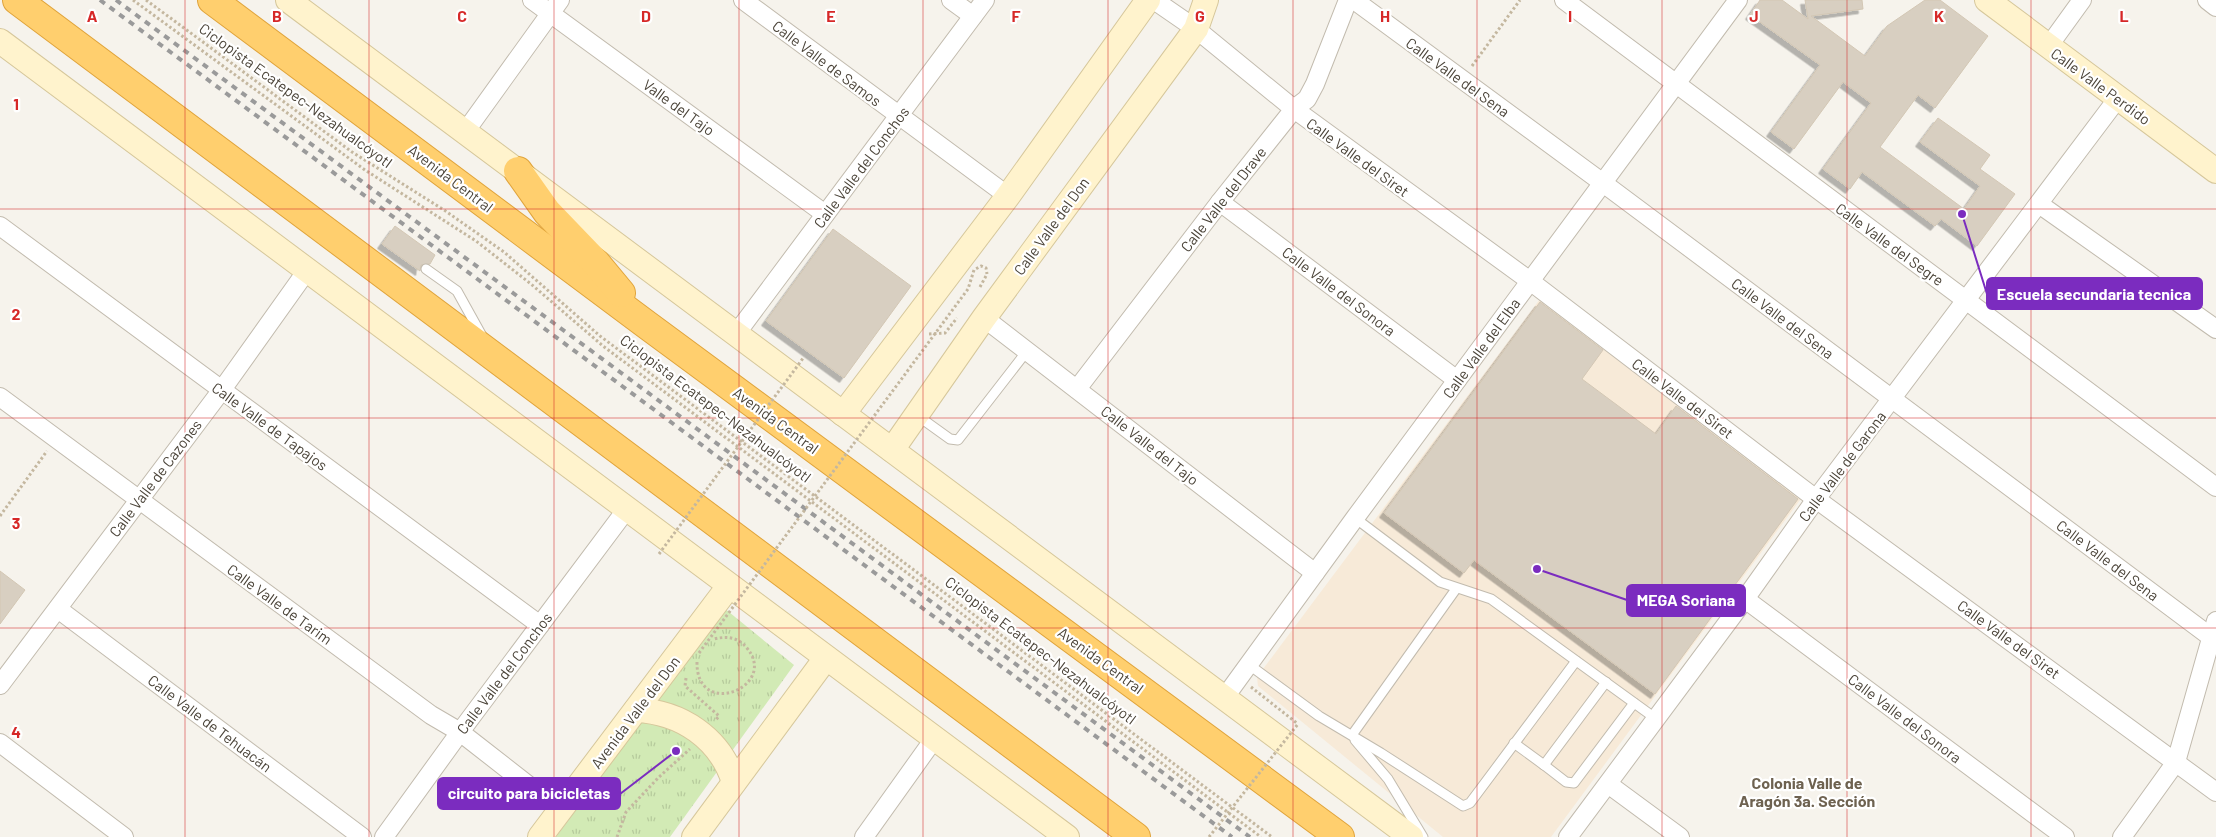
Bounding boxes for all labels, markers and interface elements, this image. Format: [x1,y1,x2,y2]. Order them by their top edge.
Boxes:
text: A [87,6,98,25]
text: B [272,6,282,25]
text: C [457,6,467,25]
text: D [641,6,651,25]
text: E [826,6,836,25]
text: F [1012,6,1021,25]
text: G [1195,6,1205,25]
text: H [1380,6,1390,25]
text: I [1568,6,1572,25]
text: J [1749,6,1759,25]
text: K [1934,6,1944,25]
text: L [2119,6,2129,25]
street label: Calle Valle de Samos [769,16,885,110]
street label: Ciclopista Ecatepec-Nezahualcóyotl [196,19,396,171]
street label: Calle Valle del Sena [1403,33,1513,121]
street label: Calle Valle Perdido [2048,44,2154,128]
street label: Valle del Tajo [640,75,718,139]
text: 1 [13,94,19,113]
street label: Calle Valle del Conchos [809,103,913,231]
street label: Calle Valle del Siret [1303,114,1413,200]
street label: Avenida Central [405,140,497,216]
street label: Calle Valle del Drave [1177,143,1269,255]
street label: Calle Valle del Don [1010,174,1092,278]
street label: Calle Valle del Segre [1833,199,1947,289]
street label: Calle Valle del Sonora [1279,243,1399,339]
street label: Calle Valle del Sena [1728,274,1838,362]
callout: Escuela secundaria tecnica [1987,278,2202,309]
text: Escuela secundaria tecnica [1997,284,2191,303]
street label: Calle Valle del Elba [1439,294,1523,402]
text: 2 [12,304,21,323]
street label: Ciclopista Ecatepec-Nezahualcóyotl [617,330,815,486]
street label: Calle Valle del Siret [1629,354,1737,442]
street label: Calle Valle de Tapajos [209,378,331,474]
street label: Avenida Central [730,383,822,457]
street label: Calle Valle del Tajo [1098,401,1202,489]
street label: Calle Valle de Garona [1795,407,1889,525]
street label: Calle Valle de Cazones [105,416,205,540]
text: 3 [12,513,20,532]
street label: Calle Valle del Sena [2053,516,2163,604]
street label: Calle Valle de Tarim [224,560,336,648]
street label: Ciclopista Ecatepec-Nezahualcóyotl [942,572,1140,728]
callout: MEGA Soriana [1627,585,1745,616]
text: MEGA Soriana [1637,590,1735,609]
street label: Calle Valle del Siret [1954,596,2064,682]
street label: Calle Valle del Conchos [452,609,556,737]
street label: Avenida Central [1055,623,1147,697]
street label: Avenida Valle del Don [587,652,683,772]
street label: Calle Valle del Sonora [1845,670,1965,766]
street label: Calle Valle de Tehuacán [145,671,275,775]
text: 4 [11,722,21,741]
district label: Colonia Valle de Aragón 3a. Sección [1739,773,1875,810]
callout: circuito para bicicletas [438,778,620,809]
text: circuito para bicicletas [448,783,610,802]

